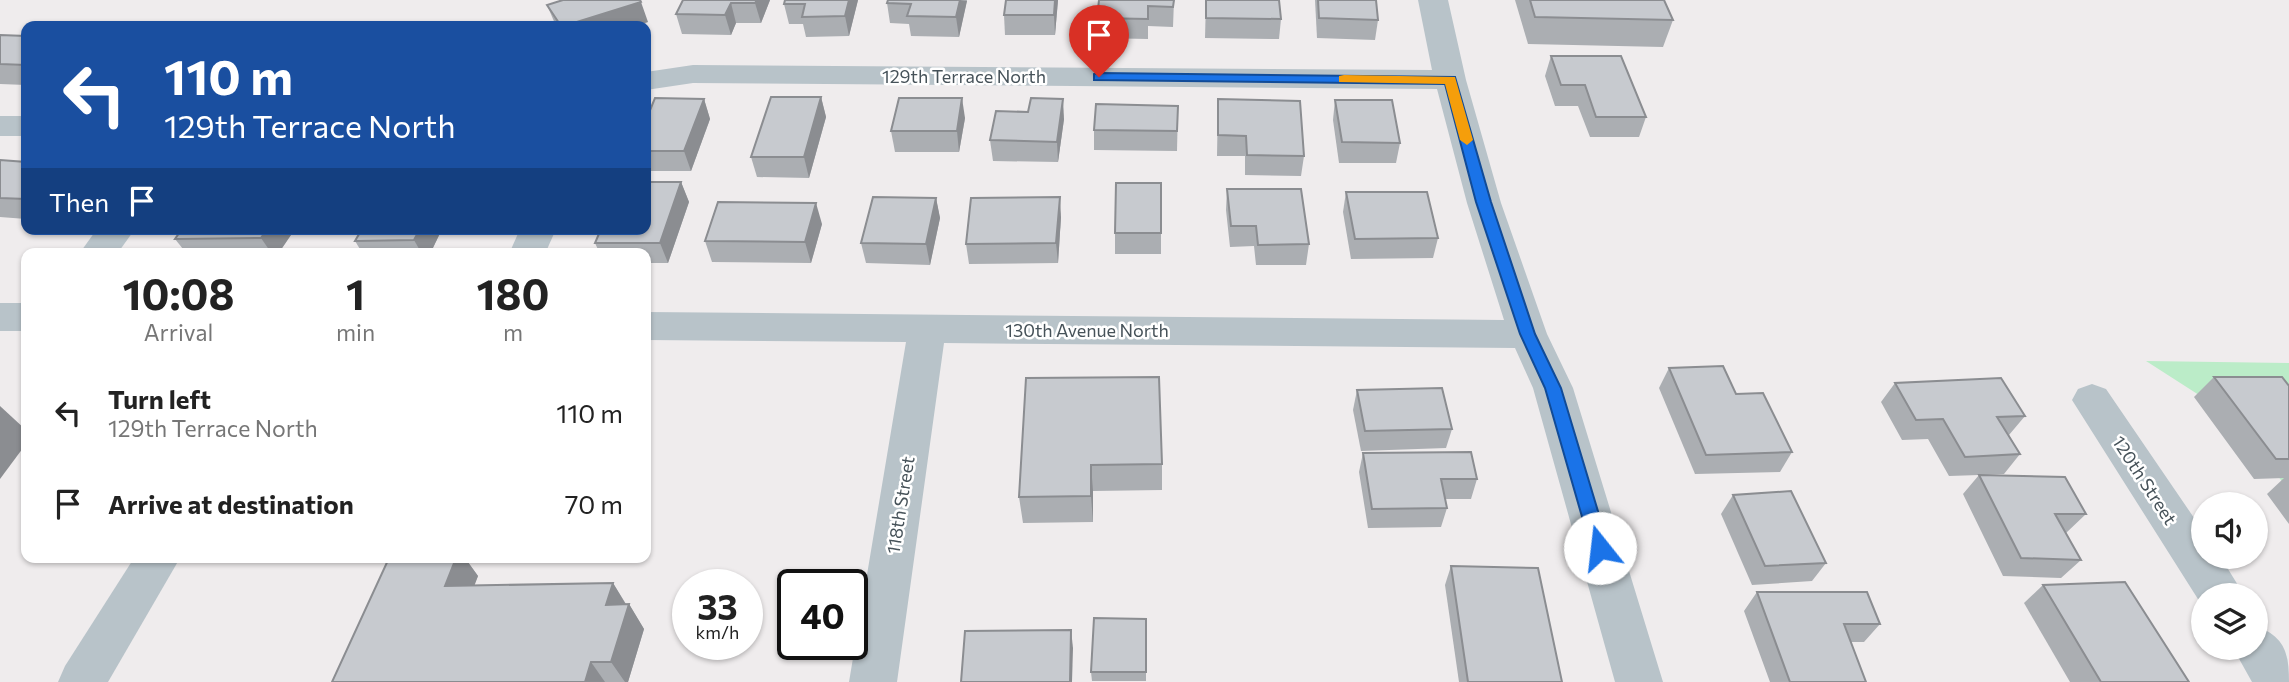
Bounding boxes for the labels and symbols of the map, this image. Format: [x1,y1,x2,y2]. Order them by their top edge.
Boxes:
pin [1069,5,1129,77]
street label: 129th Terrace North [882,65,1046,87]
street label: 130th Avenue North [1005,319,1169,341]
street label: 120th Street [2108,431,2182,529]
street label: 118th Street [881,455,919,555]
position arrow [1563,511,1637,585]
speed limit sign: 40 [777,569,868,660]

